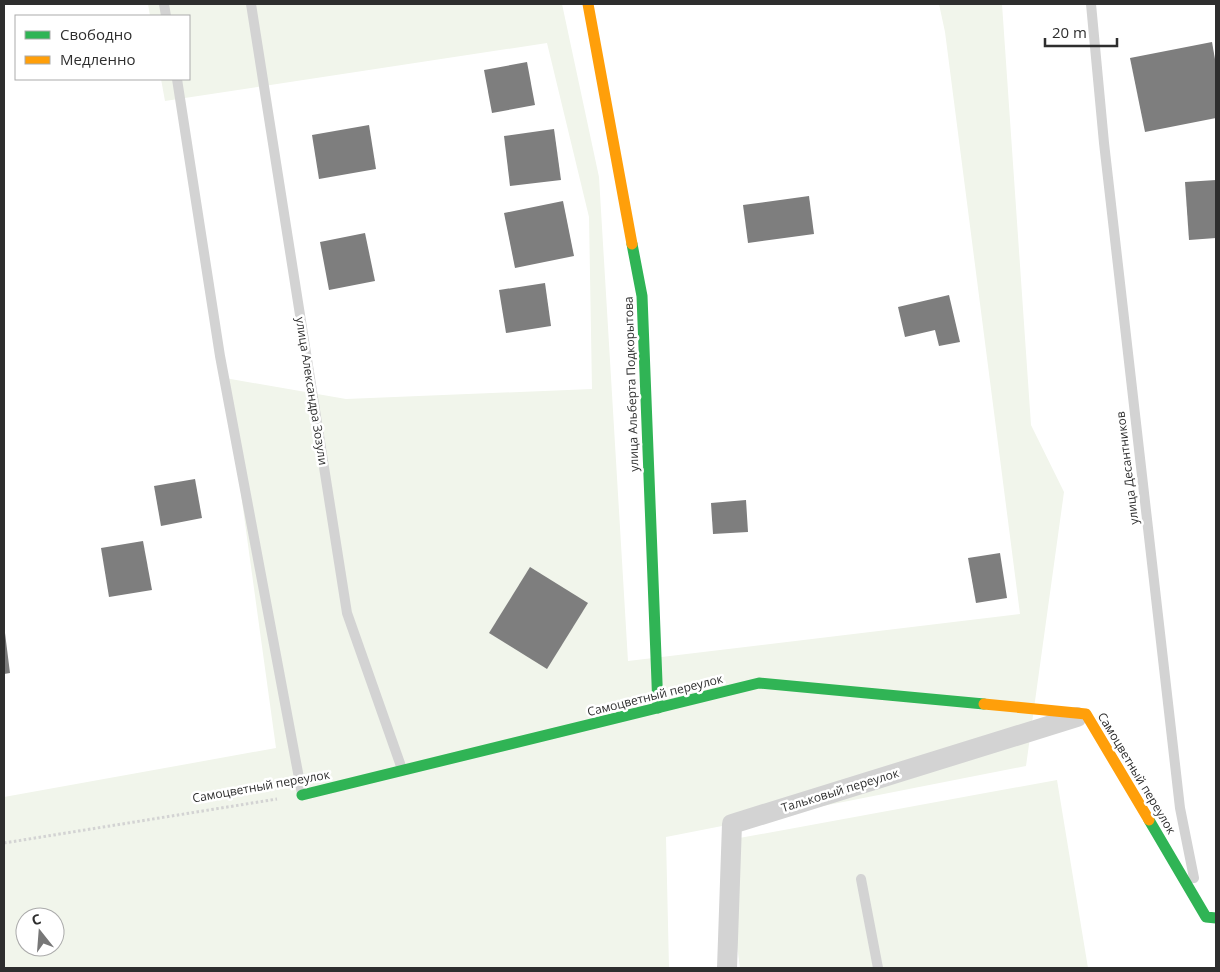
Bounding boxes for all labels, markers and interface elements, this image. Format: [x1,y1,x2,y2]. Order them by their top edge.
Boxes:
legend [15,15,190,80]
scale bar [1045,15,1118,47]
text: 20 m [1052,22,1087,42]
text: Свободно [60,24,132,44]
text: Медленно [60,49,136,69]
street label: улица Альберта Подкорытова [619,296,643,472]
street label: улица Александра Зозули [292,316,332,466]
street label: улица Десантников [1112,410,1142,526]
street label: Самоцветный переулок [585,670,725,720]
street label: Самоцветный переулок [1094,709,1181,838]
street label: Тальковый переулок [779,764,902,816]
street label: Самоцветный переулок [191,765,332,806]
north arrow [15,907,65,957]
text: С [29,909,43,929]

